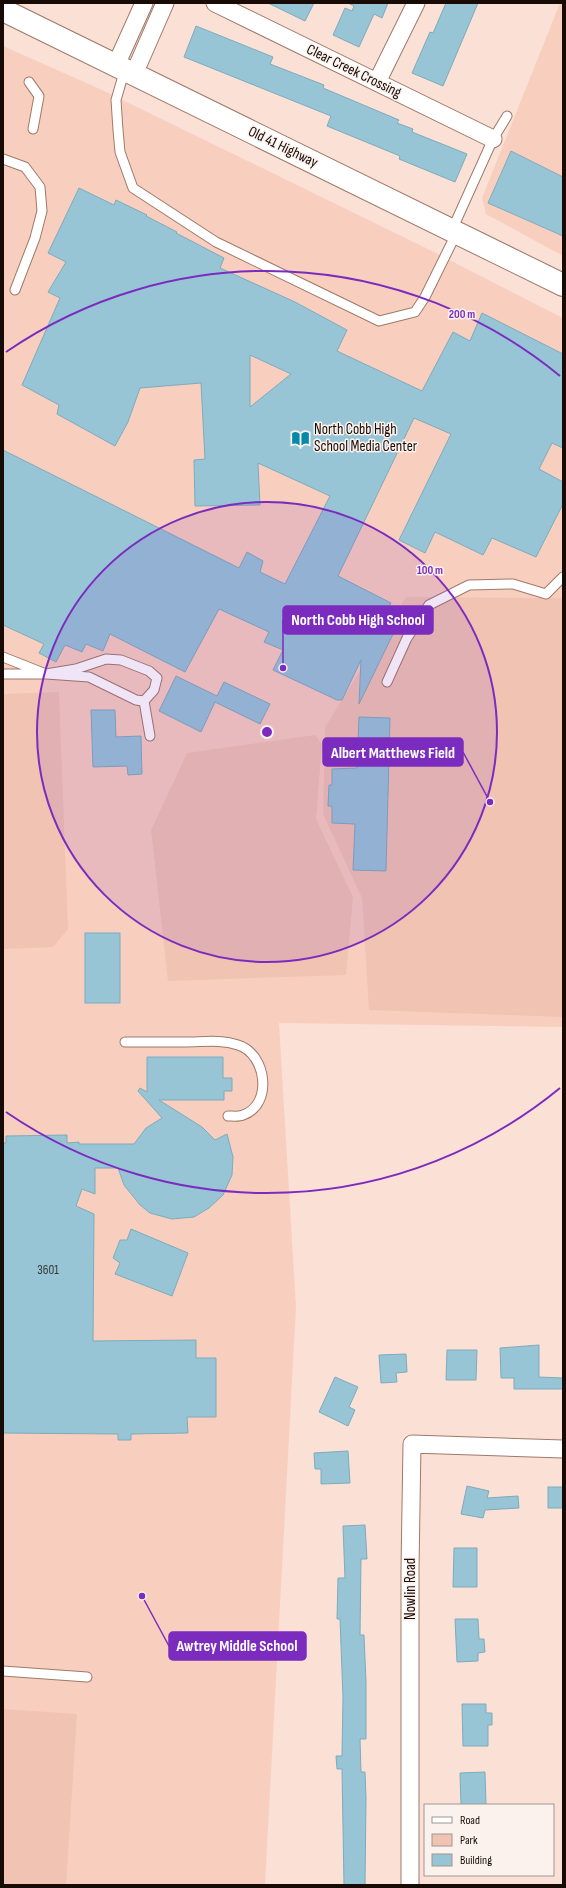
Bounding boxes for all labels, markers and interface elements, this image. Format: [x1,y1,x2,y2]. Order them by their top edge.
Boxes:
street label: Clear Creek Crossing [303,40,405,102]
street label: Old 41 Highway [245,122,321,172]
text: 200 m [449,307,475,322]
place label: North Cobb High School Media Center [314,420,418,456]
library icon: North Cobb High School Media Center [291,428,311,448]
text: 100 m [417,563,443,578]
callout: North Cobb High School [283,606,433,634]
text: North Cobb High School [291,611,425,630]
centre of rings [260,725,274,739]
callout: Albert Matthews Field [323,738,463,766]
text: Albert Matthews Field [330,744,455,763]
house number: 3601 [37,1262,59,1278]
street label: Nowlin Road [401,1558,420,1620]
callout: Awtrey Middle School [169,1632,306,1660]
text: Awtrey Middle School [175,1637,298,1656]
legend [424,1804,554,1876]
text: Road [460,1813,480,1828]
text: Park [460,1833,478,1848]
text: Building [460,1853,492,1868]

